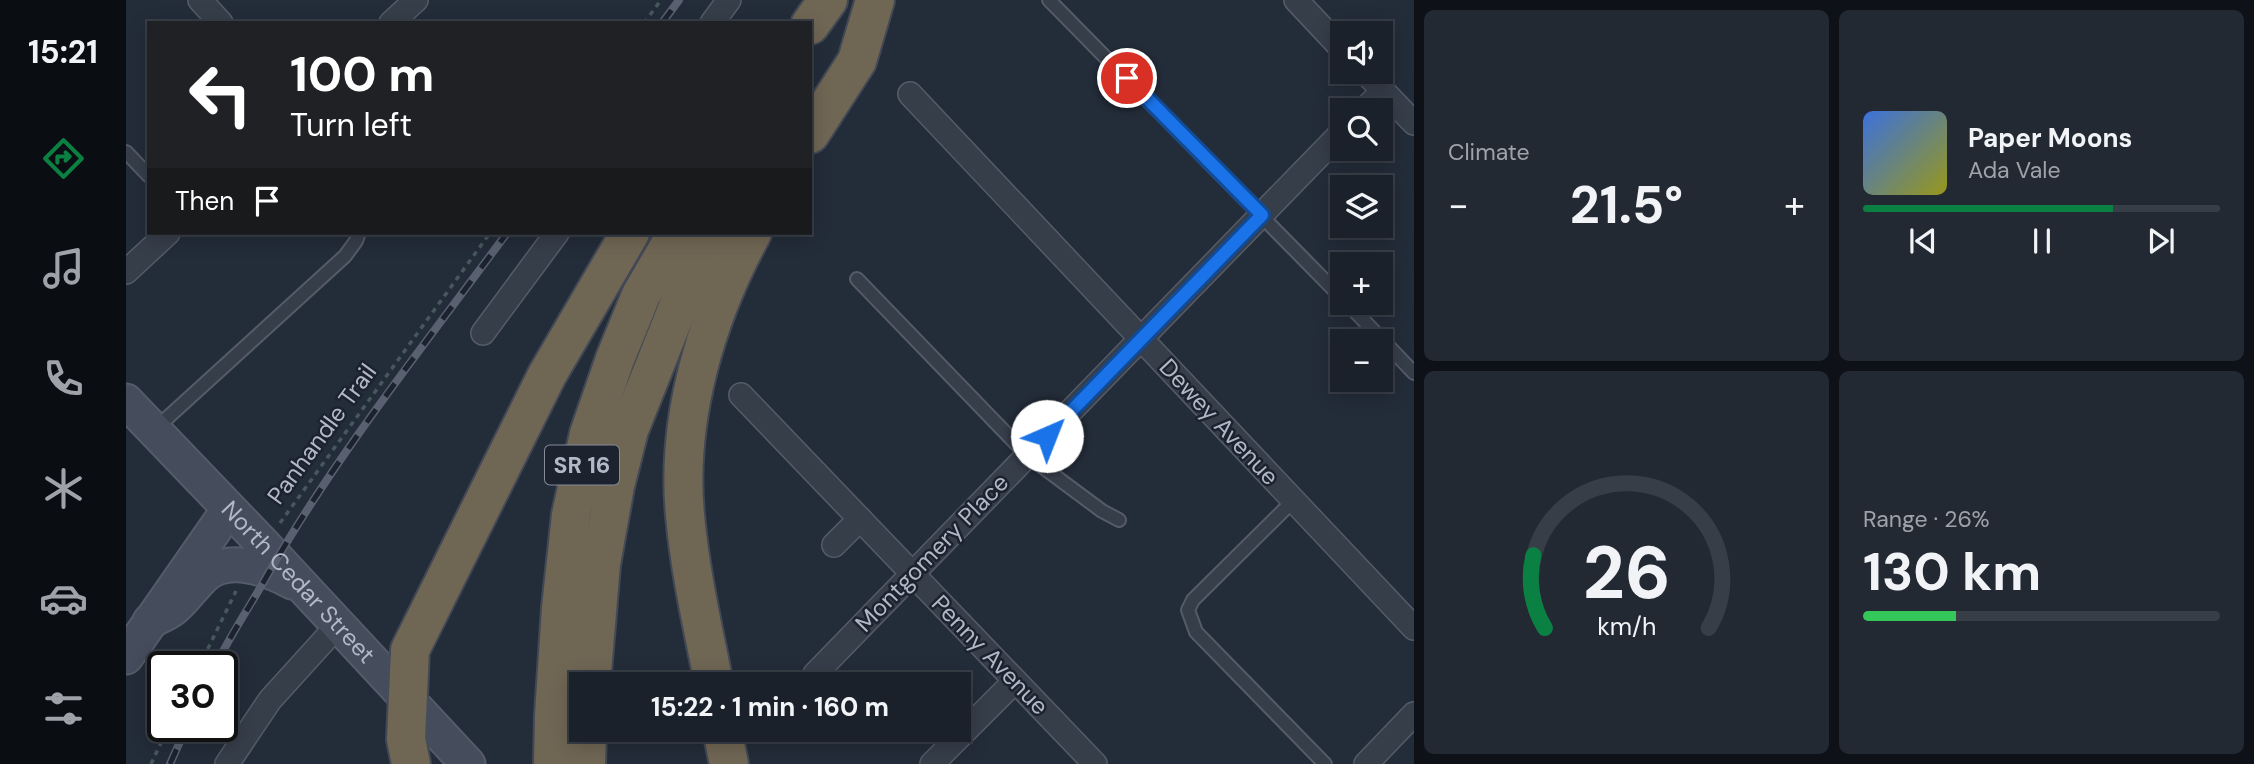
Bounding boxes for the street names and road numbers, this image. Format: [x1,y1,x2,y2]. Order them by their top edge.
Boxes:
street label: Dewey Avenue [1153,352,1286,491]
street label: Panhandle Trail [260,357,383,510]
road number: SR 16 [545,446,619,485]
street label: Montgomery Place [848,467,1015,638]
street label: North Cedar Street [215,494,382,670]
street label: Penny Avenue [925,588,1055,721]

